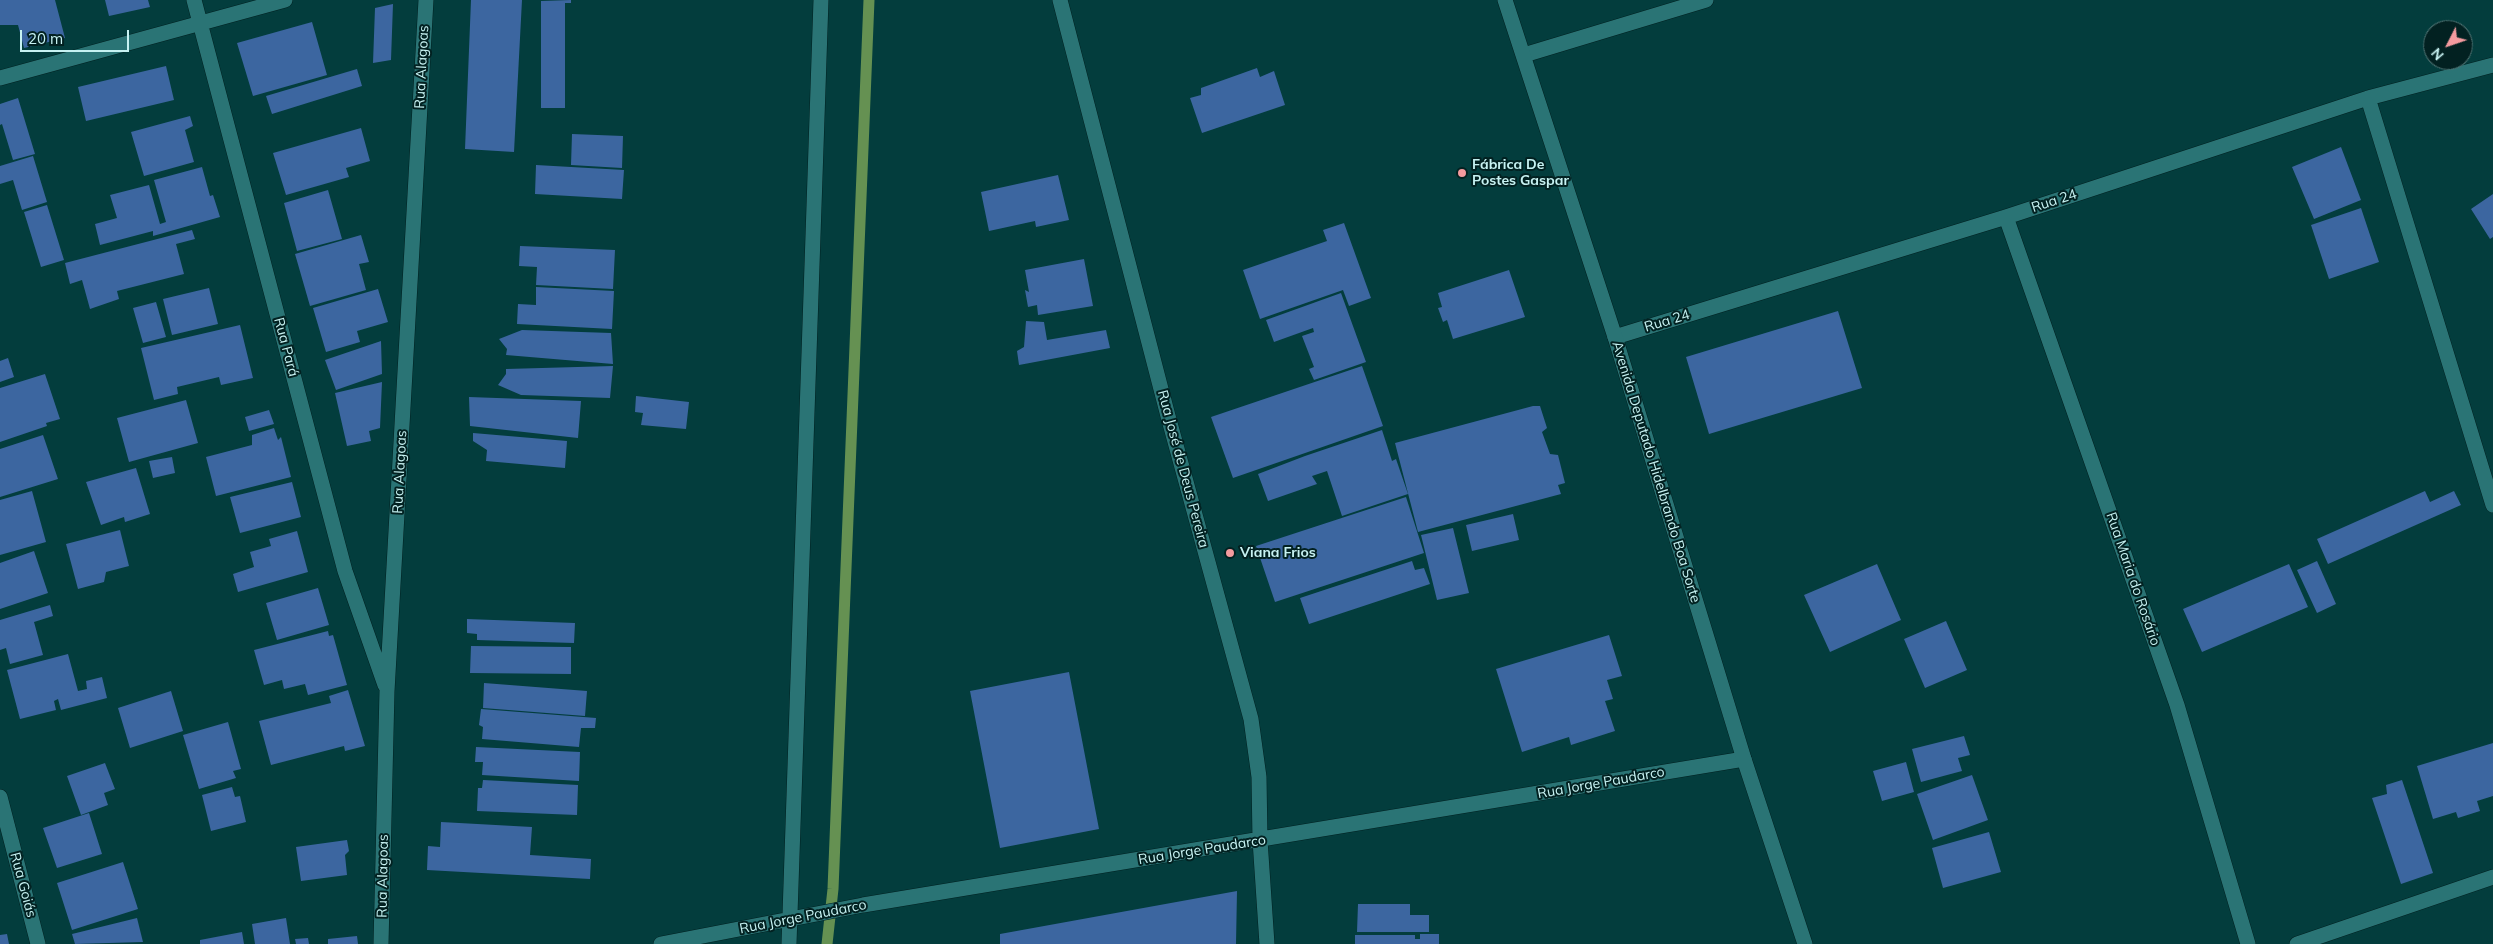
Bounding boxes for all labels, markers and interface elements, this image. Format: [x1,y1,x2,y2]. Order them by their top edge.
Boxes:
scale bar [22,20,131,52]
north arrow [2423,20,2473,70]
street label: Rua Alagoas [411,25,433,109]
text: 20 m [28,29,63,48]
text: N [2427,44,2448,64]
place label: Fábrica De Postes Gaspar [1472,157,1569,190]
marker: Fábrica De Postes Gaspar [1456,167,1468,179]
street label: Rua 24 [2029,186,2079,216]
street label: Rua 24 [1642,306,1692,336]
street label: Rua Pará [270,316,302,378]
street label: Avenida Deputado Hidelbrando Boa Sorte [1608,339,1704,605]
street label: Rua José de Deus Pereira [1154,388,1212,550]
street label: Rua Alagoas [389,430,411,514]
street label: Rua Maria do Rosário [2102,510,2164,648]
place label: Viana Frios [1240,545,1316,561]
marker: Viana Frios [1224,547,1236,559]
street label: Rua Jorge Paudarco [1536,764,1666,802]
street label: Rua Jorge Paudarco [1137,832,1267,868]
street label: Rua Alagoas [374,834,392,918]
street label: Rua Goiás [6,851,40,919]
street label: Rua Jorge Paudarco [738,896,868,938]

